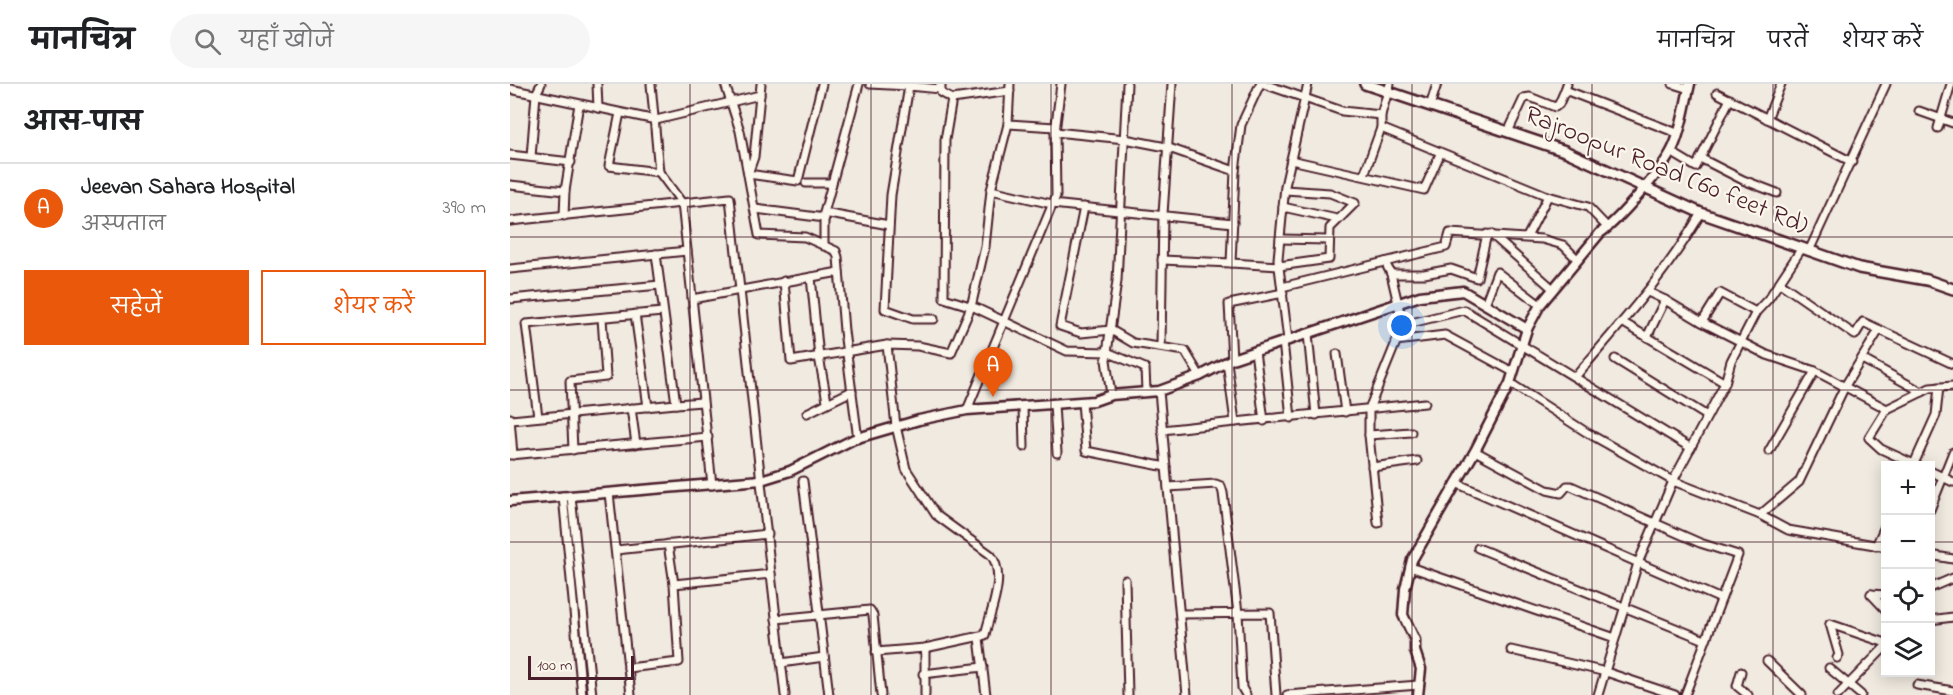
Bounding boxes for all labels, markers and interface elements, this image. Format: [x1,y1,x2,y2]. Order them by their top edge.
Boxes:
search box [170,14,590,68]
text: मानचित्र [30,22,134,63]
icon: search [191,25,224,58]
text: यहाँ खोजें [239,26,334,58]
text: मानचित्र [1657,27,1734,57]
text: परतें [1767,27,1808,57]
text: शेयर करें [1841,27,1923,57]
street label: Rajroopur Road (60 feet Rd) [1519,97,1814,245]
text: आस-पास [24,105,142,143]
text: Jeevan Sahara Hospital [81,172,295,204]
text: A [37,194,50,223]
text: 390 m [443,194,486,223]
text: अस्पताल [81,211,166,240]
button: सहेजें [24,270,249,345]
button: शेयर करें [261,270,486,345]
your location [1387,311,1416,340]
pin: A [974,348,1012,397]
map controls [1881,461,1935,677]
button: + [1881,461,1935,515]
button: − [1881,515,1935,569]
button: locate [1881,569,1935,623]
button: layers [1881,623,1935,677]
scale bar [528,653,634,680]
text: 100 m [537,654,572,678]

